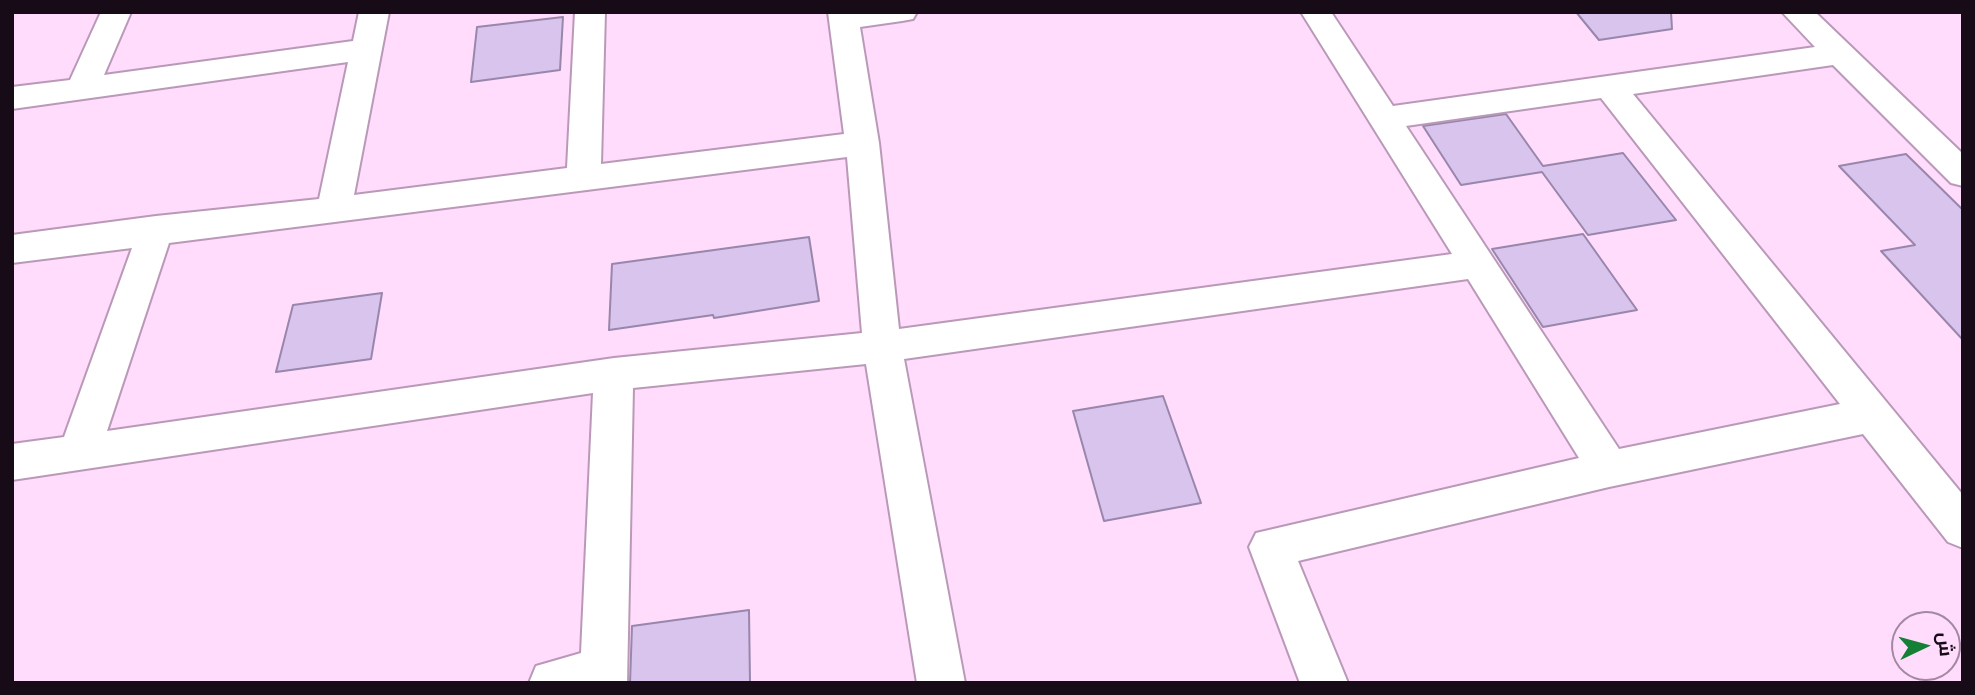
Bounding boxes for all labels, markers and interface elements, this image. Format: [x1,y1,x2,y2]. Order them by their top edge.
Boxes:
north arrow [1891,611,1961,681]
text: ش [1933,631,1958,657]

